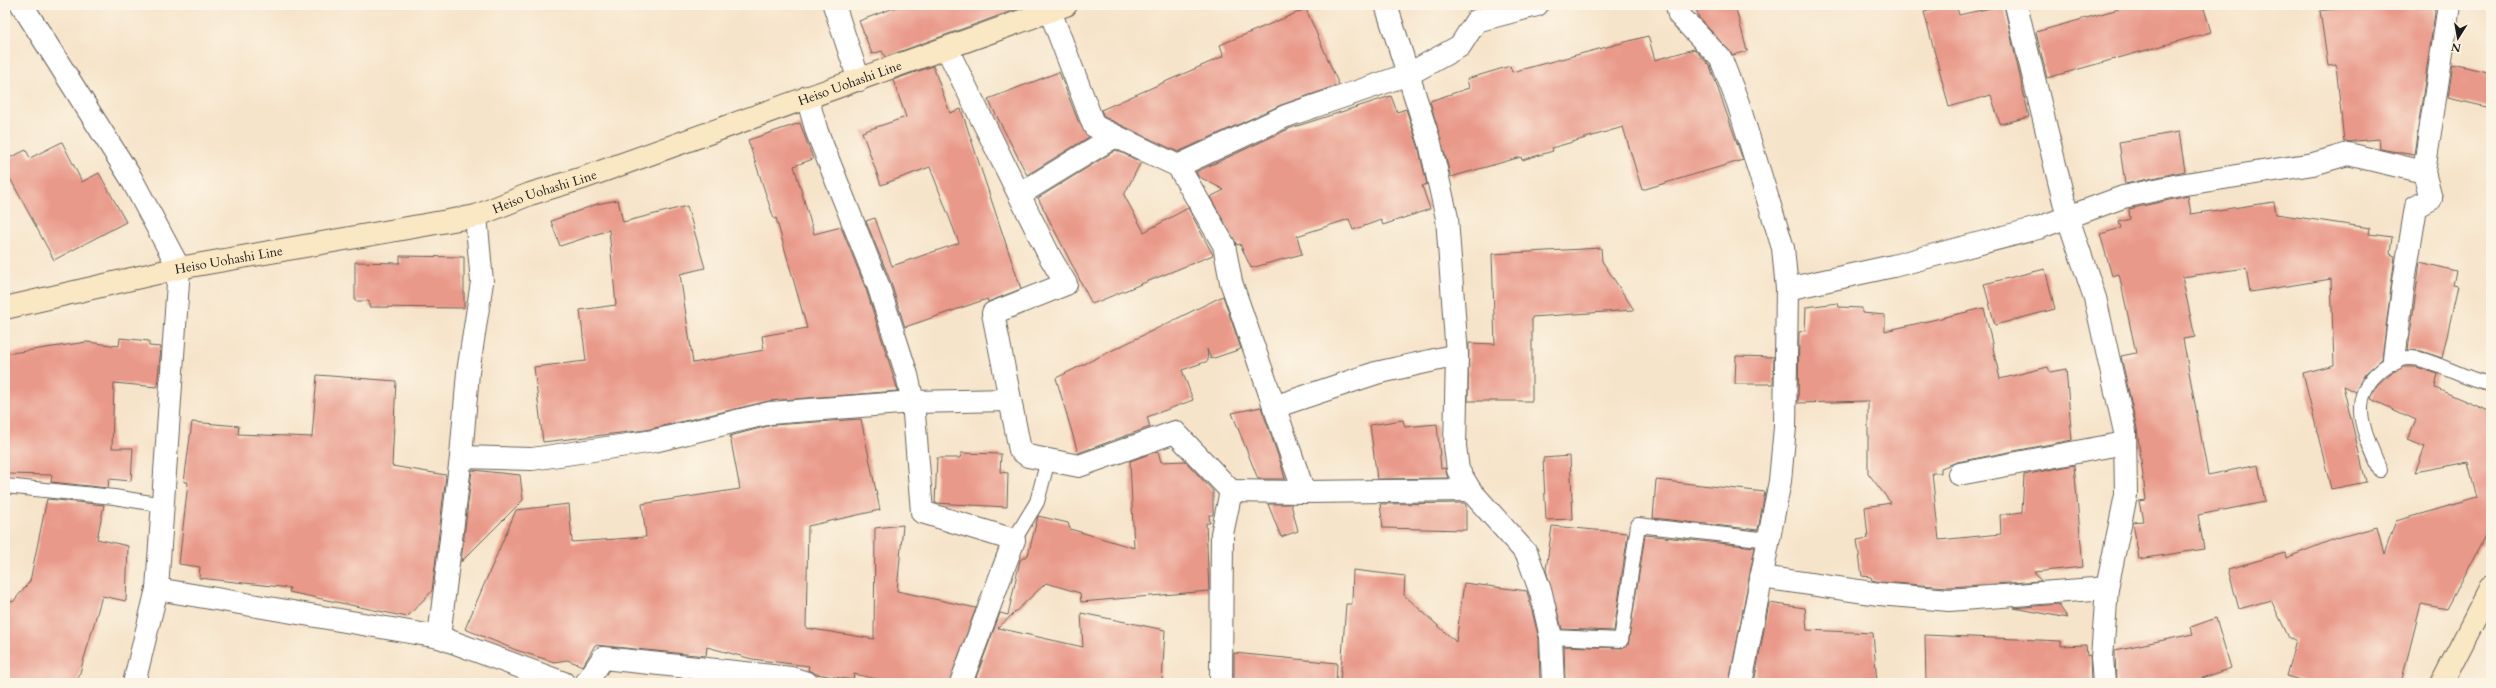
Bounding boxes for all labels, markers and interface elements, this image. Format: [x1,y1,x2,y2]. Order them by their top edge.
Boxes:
north arrow [2438,18,2478,58]
text: N [2450,39,2462,56]
street label: Heiso Uohashi Line [796,57,905,110]
street label: Heiso Uohashi Line [490,166,600,218]
street label: Heiso Uohashi Line [174,242,284,279]

